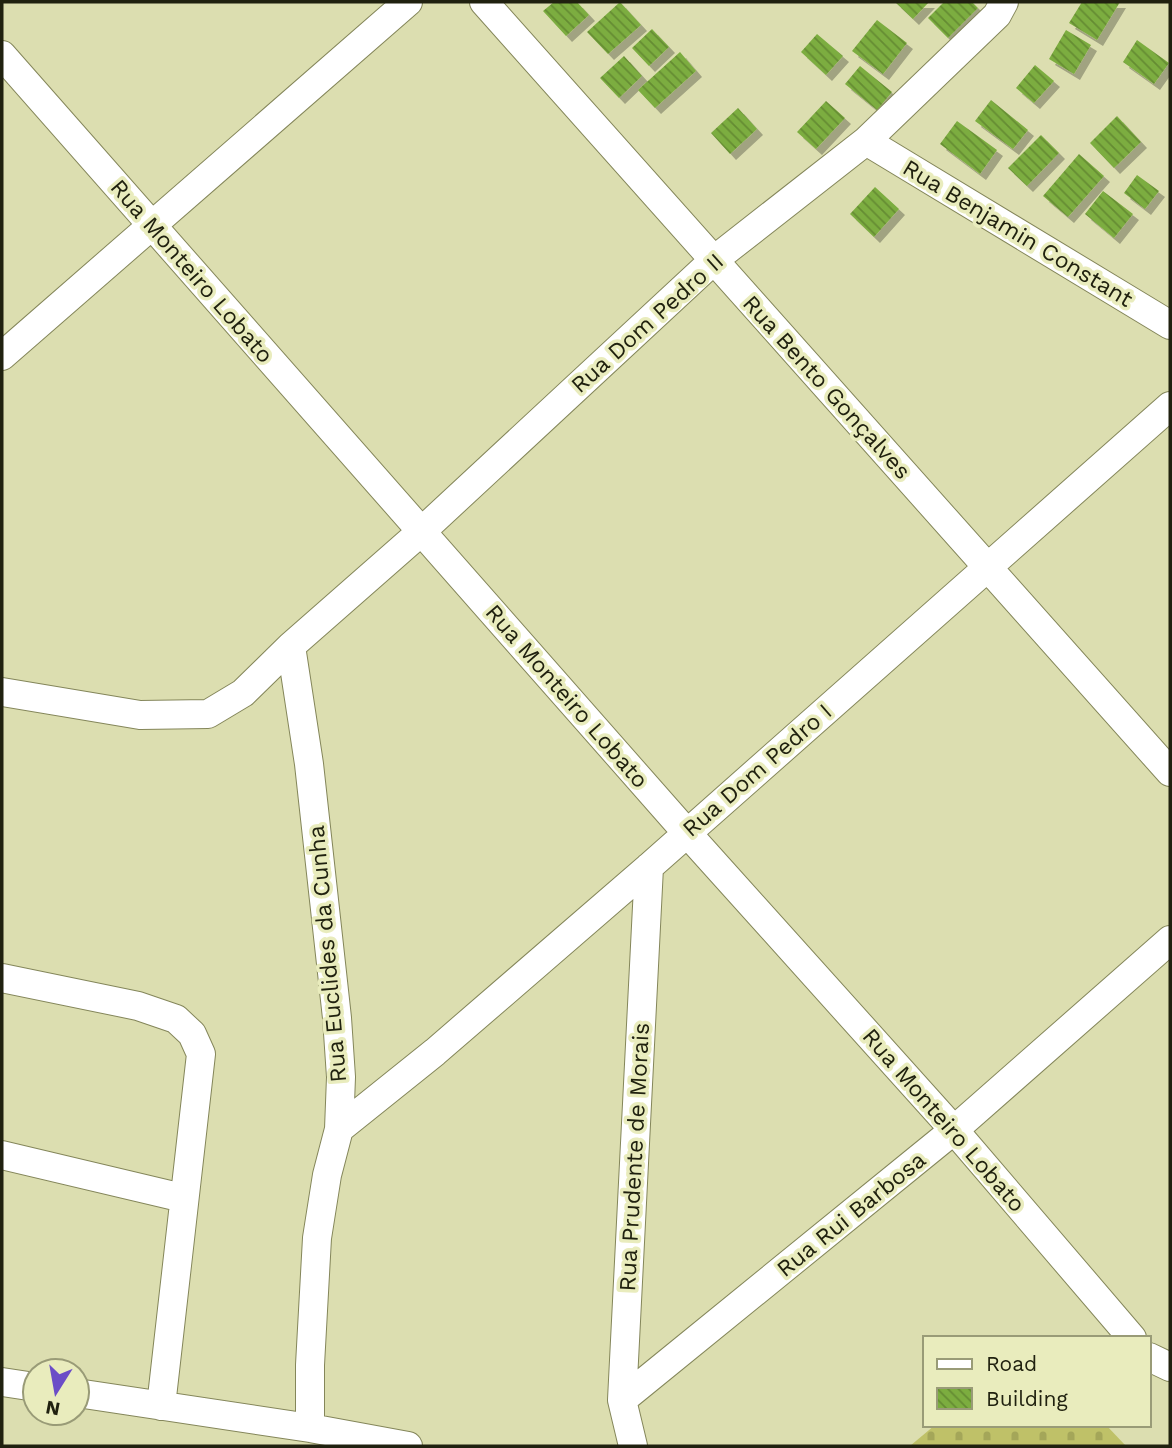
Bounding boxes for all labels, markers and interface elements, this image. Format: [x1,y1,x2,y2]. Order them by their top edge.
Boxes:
street label: Rua Benjamin Constant [898,154,1138,313]
street label: Rua Monteiro Lobato [105,174,279,369]
street label: Rua Dom Pedro II [566,248,729,399]
street label: Rua Bento Gonçalves [737,290,916,485]
street label: Rua Monteiro Lobato [480,599,654,794]
street label: Rua Dom Pedro I [677,698,837,842]
street label: Rua Euclides da Cunha [303,824,352,1084]
street label: Rua Prudente de Morais [614,1022,655,1292]
street label: Rua Monteiro Lobato [857,1023,1031,1218]
street label: Rua Rui Barbosa [771,1146,931,1283]
legend [923,1336,1151,1427]
text: Road [986,1351,1037,1376]
north arrow [21,1357,91,1427]
text: Building [986,1386,1068,1411]
text: N [44,1396,62,1421]

